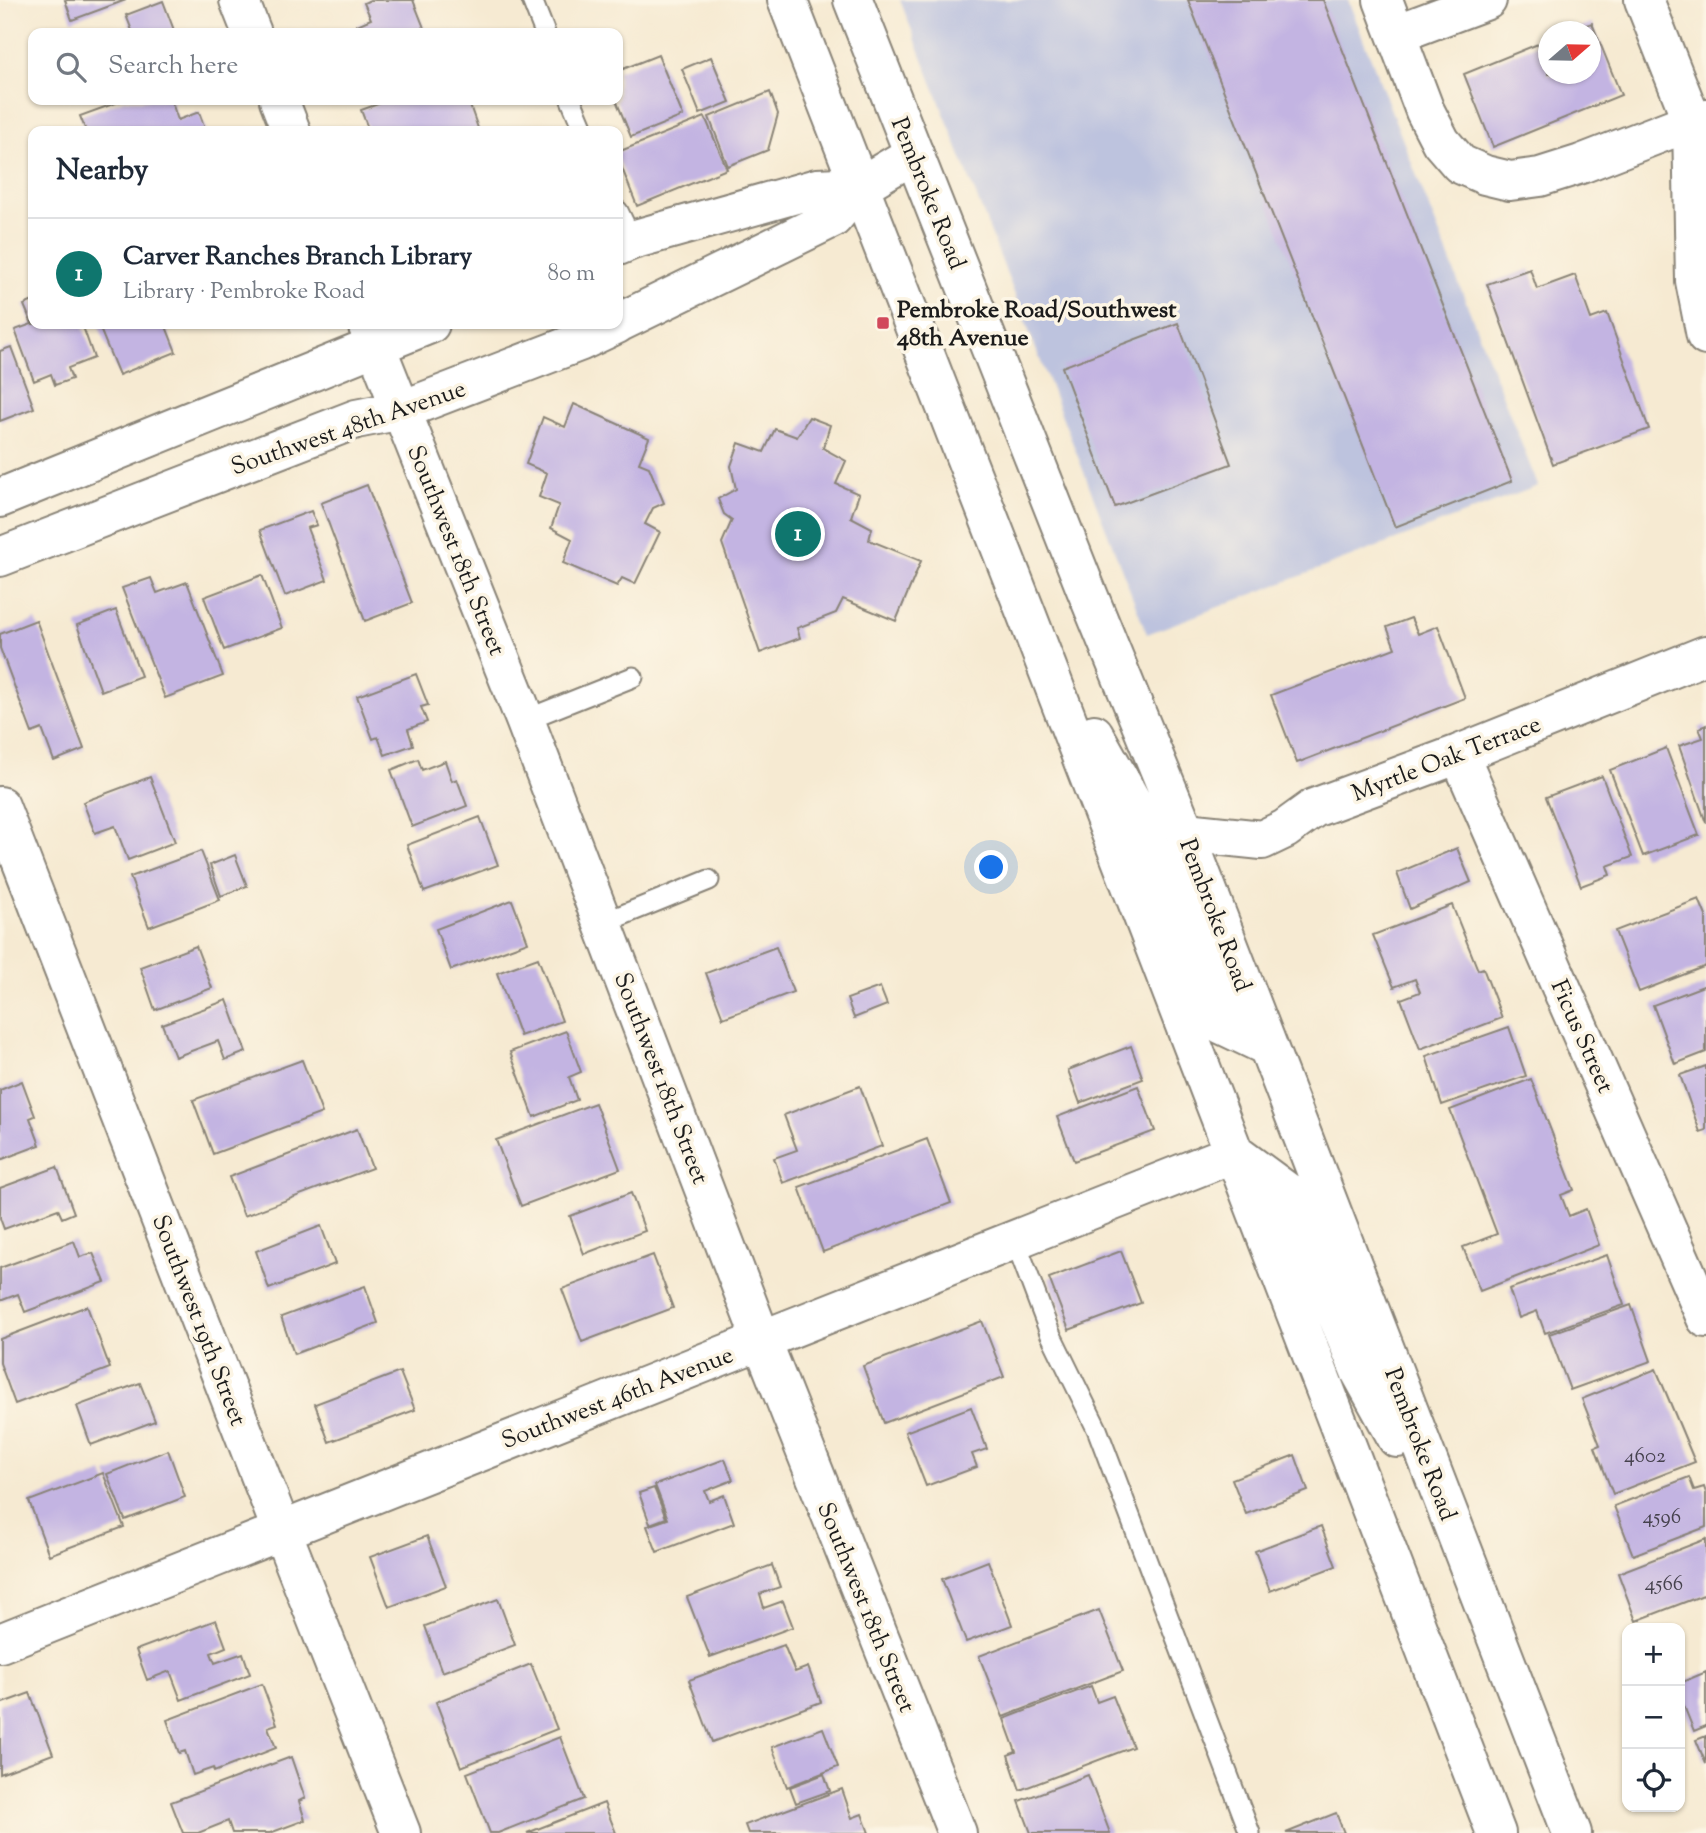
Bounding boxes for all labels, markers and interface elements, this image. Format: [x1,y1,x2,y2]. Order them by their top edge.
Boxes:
north arrow [1538,21,1601,84]
search box [28,28,623,105]
icon: search [52,48,90,86]
text: Search here [108,48,238,85]
street label: Pembroke Road [881,113,973,275]
text: Nearby [56,150,148,193]
text: Carver Ranches Branch Library [123,239,472,276]
text: 1 [75,258,83,291]
text: 80 m [547,258,595,291]
text: Library · Pembroke Road [123,276,365,309]
place label: Pembroke Road/Southwest 48th Avenue [896,294,1177,356]
marker: Pembroke Road/Southwest 48th Avenue [875,315,891,331]
street label: Southwest 48th Avenue [227,373,471,485]
street label: Southwest 18th Street [397,441,513,661]
pin: 1 [775,508,821,560]
street label: Myrtle Oak Terrace [1347,708,1546,812]
street label: Pembroke Road [1169,834,1259,998]
your location [974,850,1008,884]
street label: Southwest 18th Street [604,968,716,1189]
street label: Ficus Street [1541,975,1621,1099]
street label: Southwest 19th Street [142,1210,254,1431]
street label: Southwest 46th Avenue [497,1339,739,1459]
street label: Pembroke Road [1374,1363,1464,1527]
house number: 4602 [1624,1442,1666,1472]
street label: Southwest 18th Street [807,1498,923,1718]
house number: 4596 [1643,1503,1681,1533]
house number: 4566 [1645,1570,1683,1600]
map controls [1622,1623,1685,1812]
button: + [1622,1623,1685,1686]
button: − [1622,1686,1685,1749]
button: locate [1622,1749,1685,1812]

